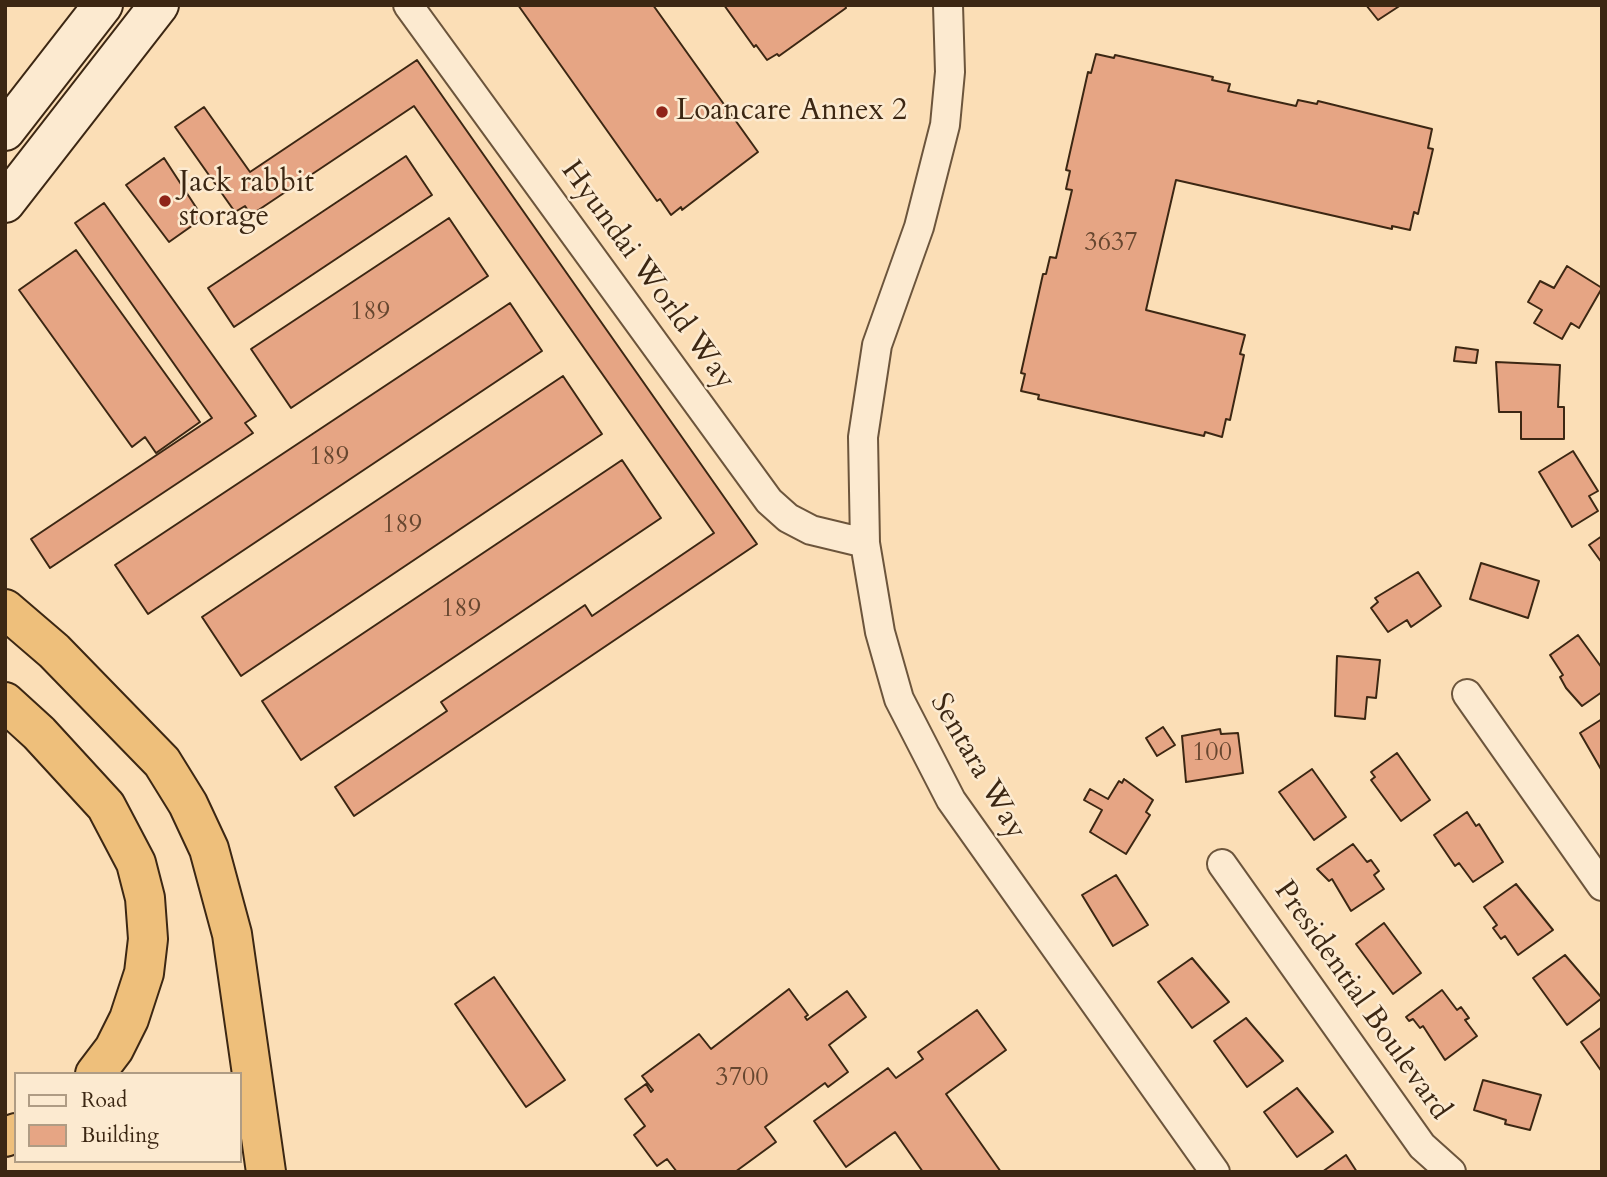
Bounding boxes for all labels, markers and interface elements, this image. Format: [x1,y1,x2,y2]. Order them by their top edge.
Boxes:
place label: Loancare Annex 2 [676,94,907,130]
marker: Loancare Annex 2 [654,104,670,120]
street label: Hyundai World Way [552,155,742,397]
place label: Jack rabbit storage [179,166,314,236]
marker: Jack rabbit storage [157,193,173,209]
house number: 3637 [1084,228,1138,260]
house number: 189 [350,297,390,329]
house number: 189 [309,442,349,474]
house number: 189 [382,510,422,542]
house number: 189 [441,594,481,626]
street label: Sentara Way [921,688,1033,846]
house number: 100 [1192,738,1232,770]
street label: Presidential Boulevard [1265,875,1457,1127]
house number: 3700 [715,1063,769,1095]
legend [14,1072,242,1163]
text: Road [81,1086,127,1115]
text: Building [81,1121,159,1150]

